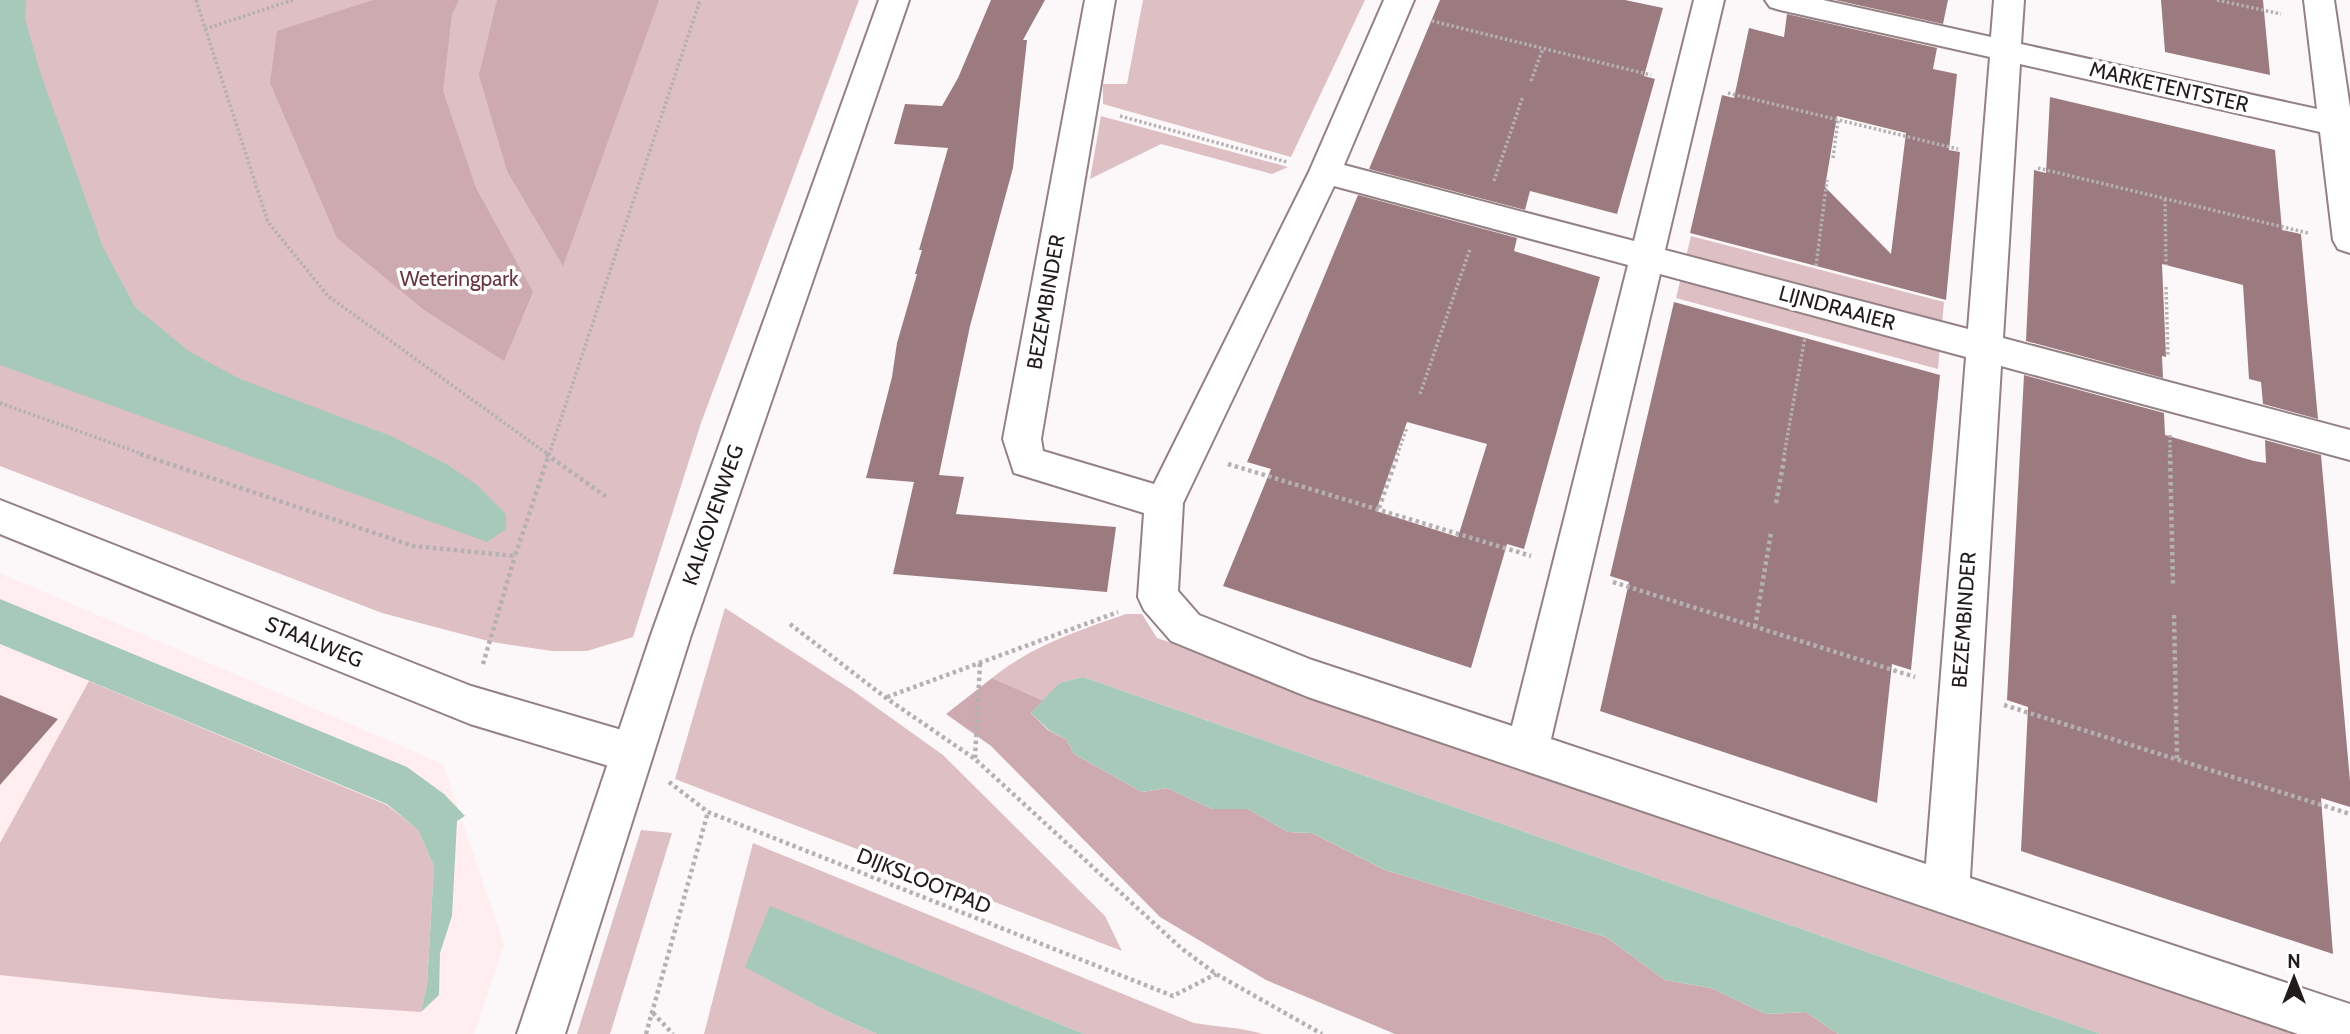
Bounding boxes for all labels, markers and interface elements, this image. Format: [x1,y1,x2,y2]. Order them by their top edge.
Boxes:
street label: MARKETENTSTER [2087,56,2252,117]
street label: BEZEMBINDER [1021,232,1070,371]
park label: Weteringpark [400,266,519,291]
street label: LIJNDRAAIER [1776,280,1898,335]
street label: KALKOVENWEG [677,441,748,588]
street label: BEZEMBINDER [1946,551,1981,689]
street label: STAALWEG [262,611,367,672]
street label: DIJKSLOOTPAD [853,842,995,919]
north arrow [2259,943,2329,1013]
text: N [2287,950,2301,973]

